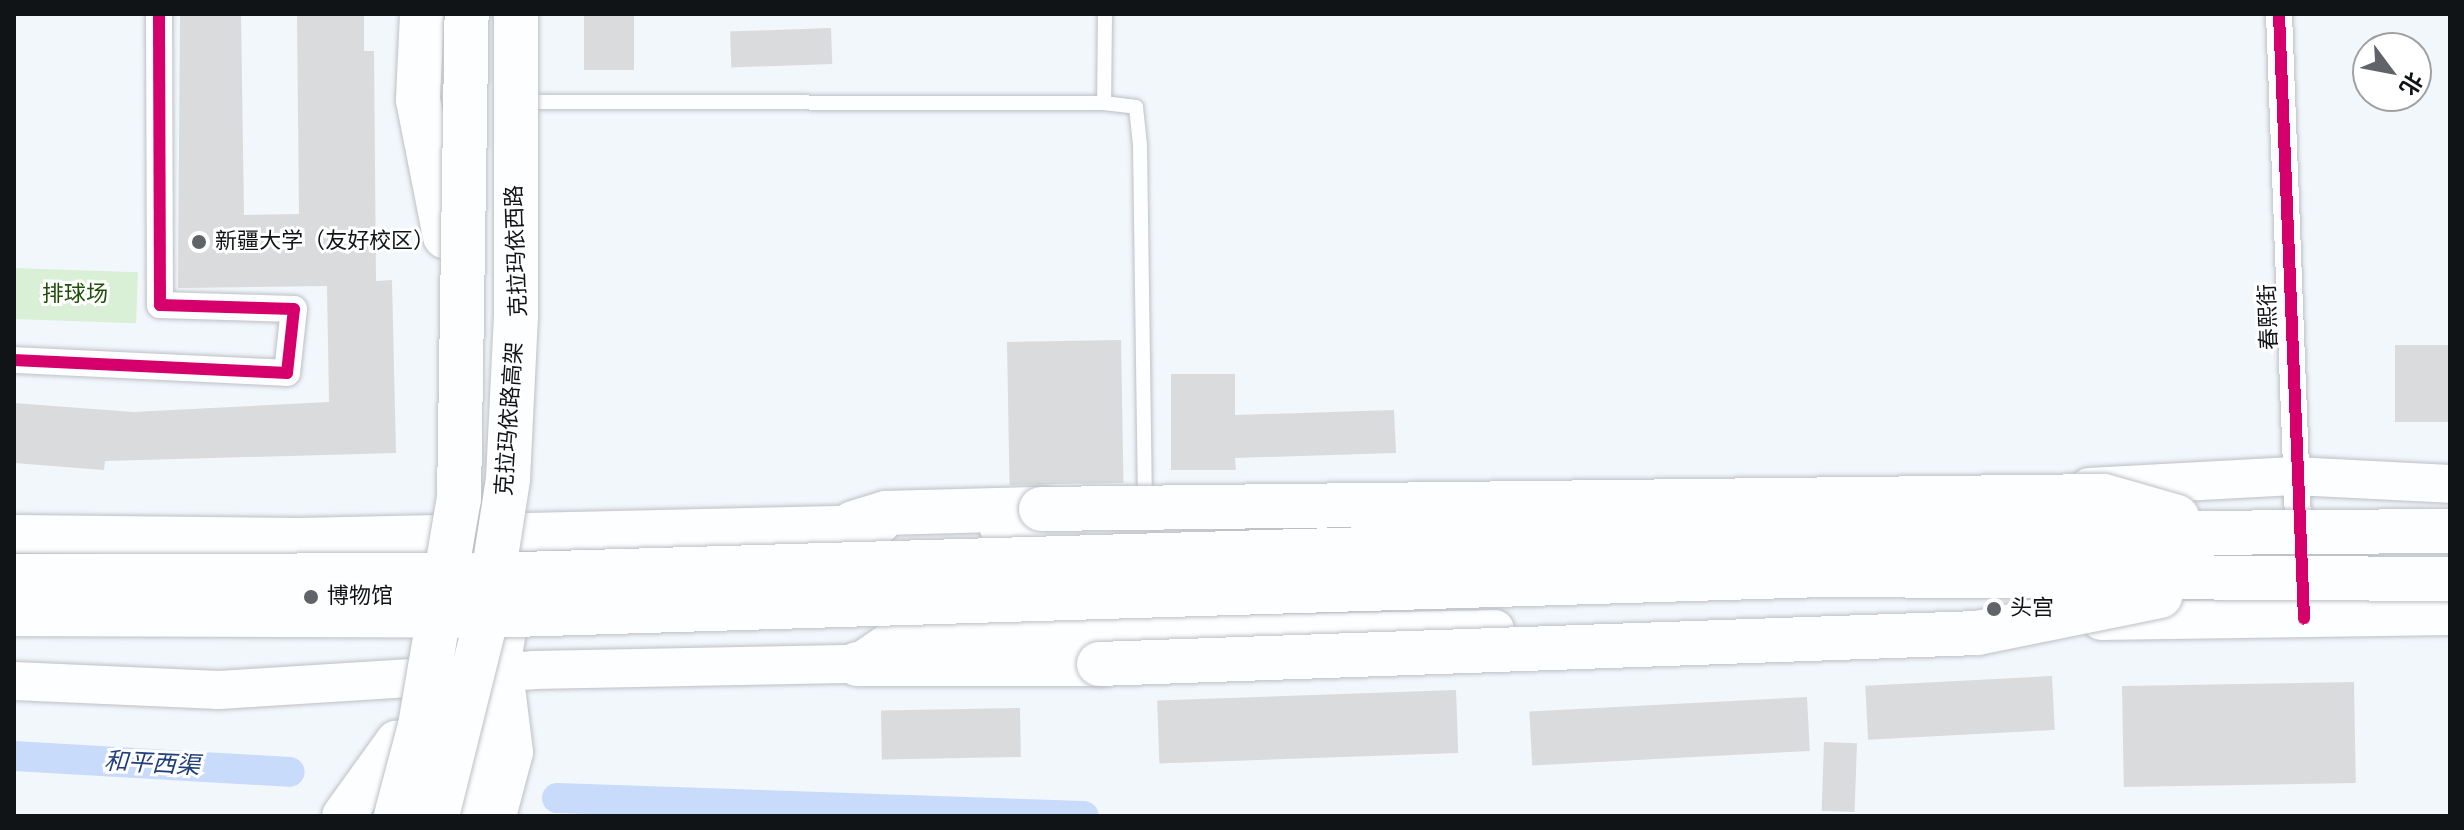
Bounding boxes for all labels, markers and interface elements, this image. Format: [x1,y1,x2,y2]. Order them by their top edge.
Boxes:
north arrow [2352,32,2432,112]
text: 北 [2394,67,2428,100]
street label: 克拉玛依西路 [502,185,532,317]
place label: 新疆大学（友好校区） [215,229,435,255]
marker: 新疆大学（友好校区） [190,233,208,251]
park label: 排球场 [42,282,108,308]
street label: 春熙街 [2255,284,2283,350]
street label: 克拉玛依路高架 [491,341,529,497]
place label: 博物馆 [327,584,393,610]
marker: 博物馆 [302,588,320,606]
place label: 头宫 [2010,596,2054,622]
marker: 头宫 [1985,600,2003,618]
water label: 和平西渠 [103,747,201,781]

